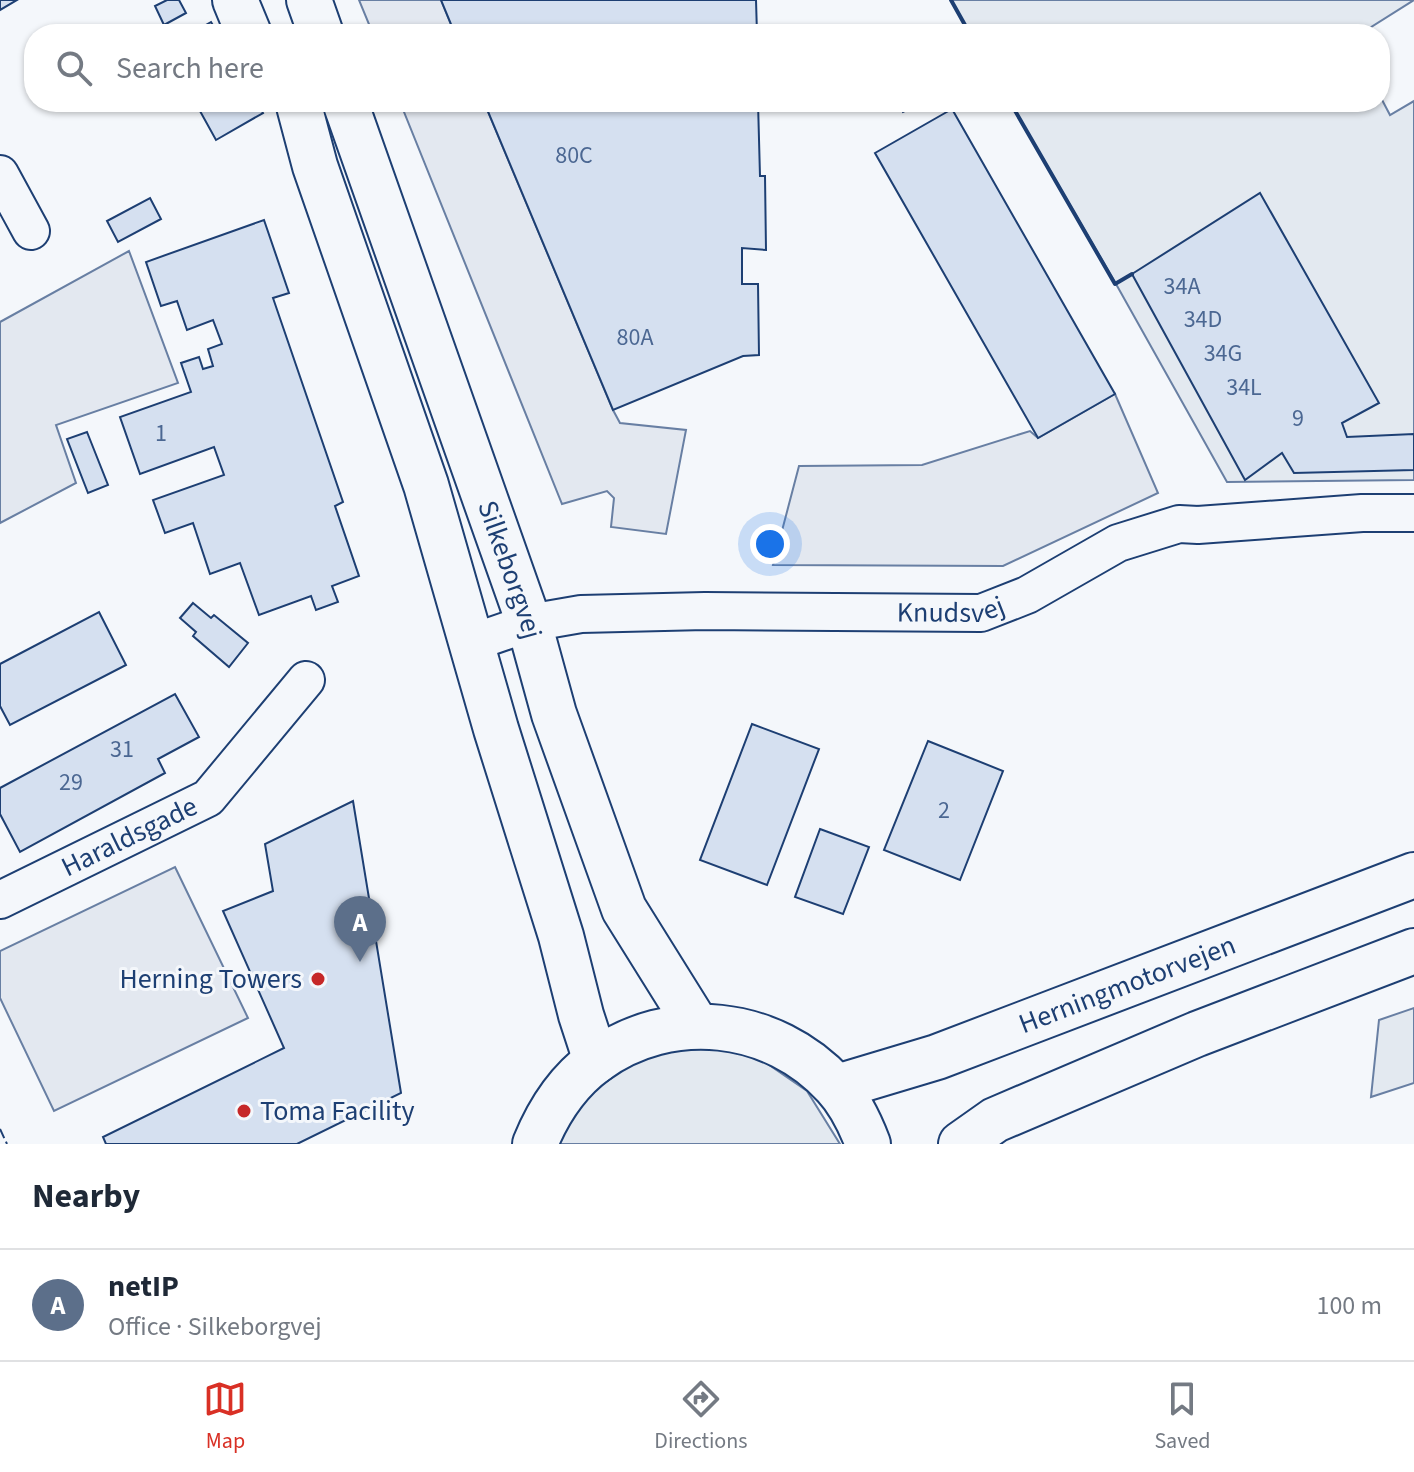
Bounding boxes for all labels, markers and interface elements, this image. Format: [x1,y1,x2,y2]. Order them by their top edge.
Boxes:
search box [24,24,1390,112]
icon: search [52,46,96,90]
text: Search here [116,47,264,90]
house number: 80C [555,138,593,173]
house number: 34A [1164,269,1200,304]
house number: 34D [1184,302,1222,337]
house number: 80A [617,320,653,355]
house number: 34G [1204,336,1242,371]
house number: 34L [1226,370,1262,405]
house number: 9 [1292,401,1304,436]
house number: 1 [155,416,167,451]
street label: Silkeborgvej [467,495,552,643]
your location [750,524,790,564]
street label: Knudsvej [897,586,1010,633]
house number: 31 [110,732,134,767]
house number: 29 [59,765,83,800]
street label: Haraldsgade [54,786,204,887]
house number: 2 [938,793,950,828]
pin: A [334,896,386,962]
street label: Herningmotorvejen [1013,925,1241,1044]
place label: Herning Towers [119,959,302,999]
marker: Herning Towers [309,970,327,988]
place label: Toma Facility [260,1091,414,1131]
marker: Toma Facility [235,1102,253,1120]
text: Nearby [32,1172,140,1221]
text: netIP [108,1265,179,1308]
text: A [51,1287,65,1324]
text: 100 m [1316,1287,1382,1324]
text: Office · Silkeborgvej [108,1308,322,1345]
tab: Map [203,1377,247,1457]
tab: Directions [654,1377,747,1457]
tab: Saved [1154,1377,1211,1457]

